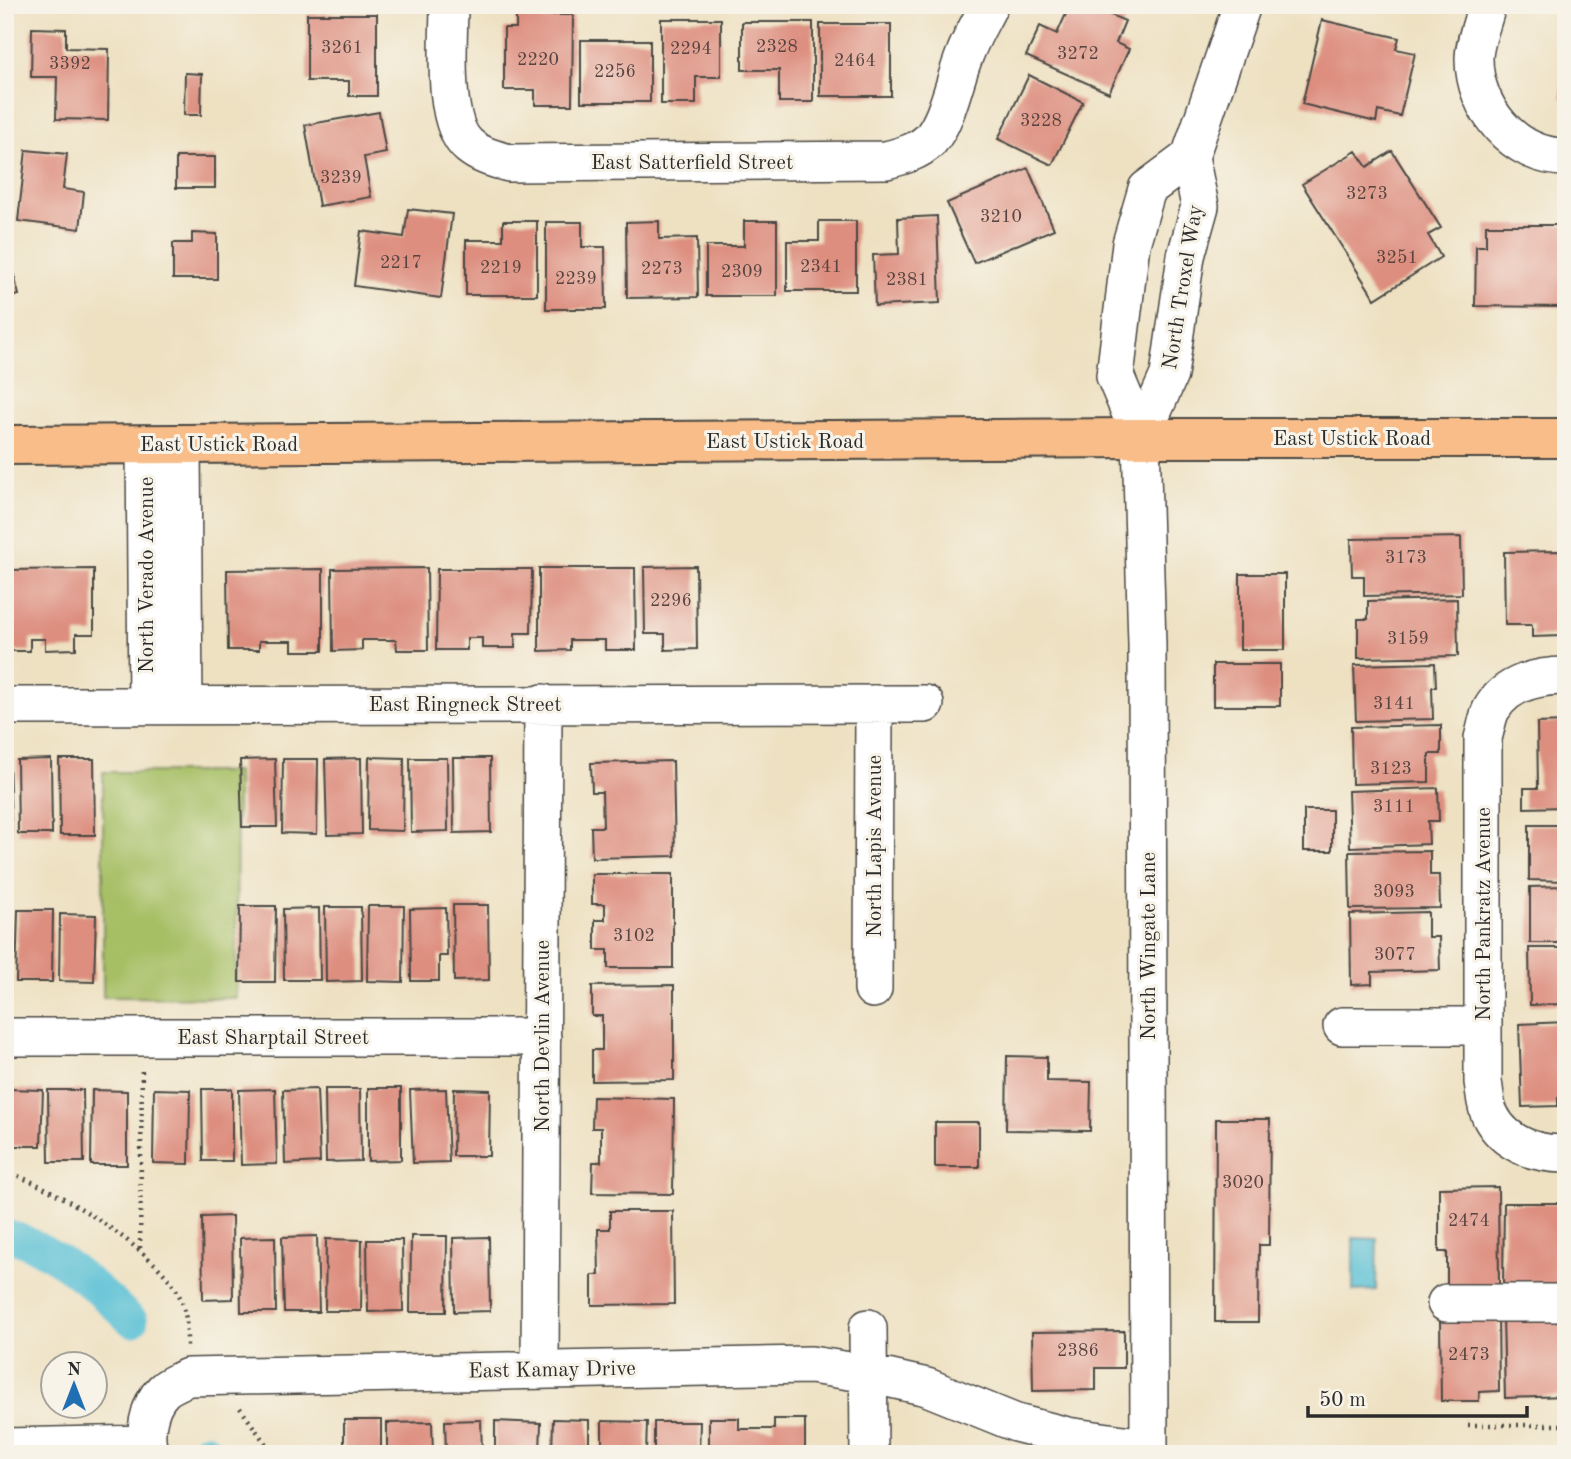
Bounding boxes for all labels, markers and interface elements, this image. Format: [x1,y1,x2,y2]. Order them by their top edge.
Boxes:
house number: 2328 [756,38,798,56]
house number: 3261 [321,39,363,57]
house number: 2294 [670,40,712,58]
house number: 3272 [1057,45,1099,63]
house number: 2220 [517,51,559,69]
house number: 2464 [834,52,876,70]
house number: 3392 [49,55,91,73]
house number: 2256 [594,63,636,81]
house number: 3228 [1020,112,1062,130]
street label: East Satterfield Street [591,153,793,174]
house number: 3239 [320,169,362,187]
house number: 3273 [1346,185,1388,203]
street label: North Troxel Way [1160,203,1207,371]
house number: 3210 [980,208,1022,226]
house number: 3251 [1376,249,1418,267]
house number: 2217 [380,254,422,272]
house number: 2341 [800,258,842,276]
house number: 2219 [480,259,522,277]
house number: 2273 [641,260,683,278]
house number: 2309 [721,263,763,281]
house number: 2239 [555,270,597,288]
house number: 2381 [886,271,928,289]
street label: East Ustick Road [1273,429,1431,450]
street label: East Ustick Road [706,432,864,453]
street label: East Ustick Road [140,435,298,456]
street label: North Verado Avenue [137,477,158,673]
house number: 3173 [1385,549,1427,567]
house number: 2296 [650,592,692,610]
house number: 3159 [1387,630,1429,648]
street label: East Ringneck Street [368,695,562,716]
house number: 3141 [1373,695,1415,713]
street label: North Lapis Avenue [865,755,886,937]
house number: 3123 [1370,760,1412,778]
house number: 3111 [1373,798,1415,816]
street label: North Pankratz Avenue [1474,807,1495,1021]
street label: North Wingate Lane [1139,852,1160,1040]
house number: 3093 [1373,883,1415,901]
house number: 3102 [613,927,655,945]
street label: North Devlin Avenue [533,940,554,1132]
house number: 3077 [1374,946,1416,964]
street label: East Sharptail Street [177,1028,369,1049]
house number: 3020 [1222,1174,1264,1192]
house number: 2474 [1448,1212,1490,1230]
house number: 2386 [1057,1342,1099,1360]
house number: 2473 [1448,1346,1490,1364]
north arrow [38,1350,108,1420]
street label: East Kamay Drive [468,1359,636,1382]
text: N [67,1361,82,1380]
scale bar [1308,1375,1527,1419]
text: 50 m [1319,1390,1366,1411]

